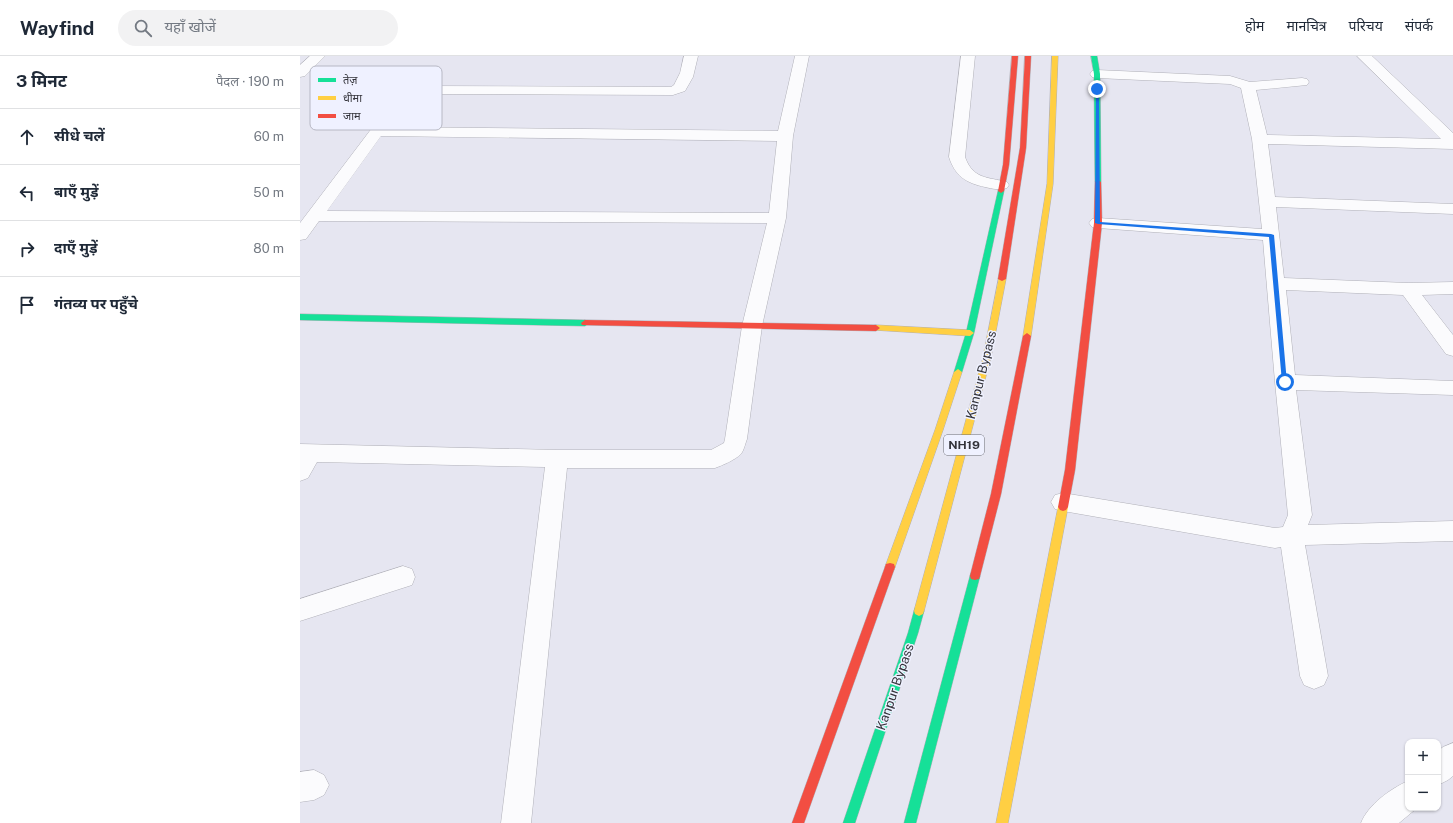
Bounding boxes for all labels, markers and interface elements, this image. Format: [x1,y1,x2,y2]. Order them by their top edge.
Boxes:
search box [118,10,398,46]
text: Wayfind [20,17,94,39]
icon: search [132,17,154,39]
text: यहाँ खोजें [164,18,216,35]
text: होम [1245,18,1264,34]
text: मानचित्र [1286,18,1327,34]
text: परिचय [1349,18,1383,34]
text: संपर्क [1405,18,1433,34]
legend [310,66,442,130]
text: 3 मिनट [16,71,67,91]
text: पैदल · 190 m [216,74,284,89]
text: तेज़ [343,74,358,86]
route end [1088,80,1106,98]
text: धीमा [343,92,362,104]
text: जाम [343,110,361,122]
icon: ahead [16,126,38,148]
text: सीधे चलें [54,127,105,144]
text: 60 m [254,129,284,144]
icon: left [16,182,38,204]
text: बाएँ मुड़ें [54,183,99,200]
text: 50 m [253,185,284,200]
icon: right [16,238,38,260]
text: दाएँ मुड़ें [54,239,98,256]
text: 80 m [253,241,284,256]
icon: arrive [16,294,38,316]
text: गंतव्य पर पहुँचे [54,295,138,312]
street label: Kanpur Bypass [963,329,999,421]
route start [1276,373,1294,391]
road number: NH19 [944,435,984,455]
street label: Kanpur Bypass [873,642,917,732]
map controls [1405,739,1441,811]
button: + [1405,739,1441,775]
button: − [1405,775,1441,811]

